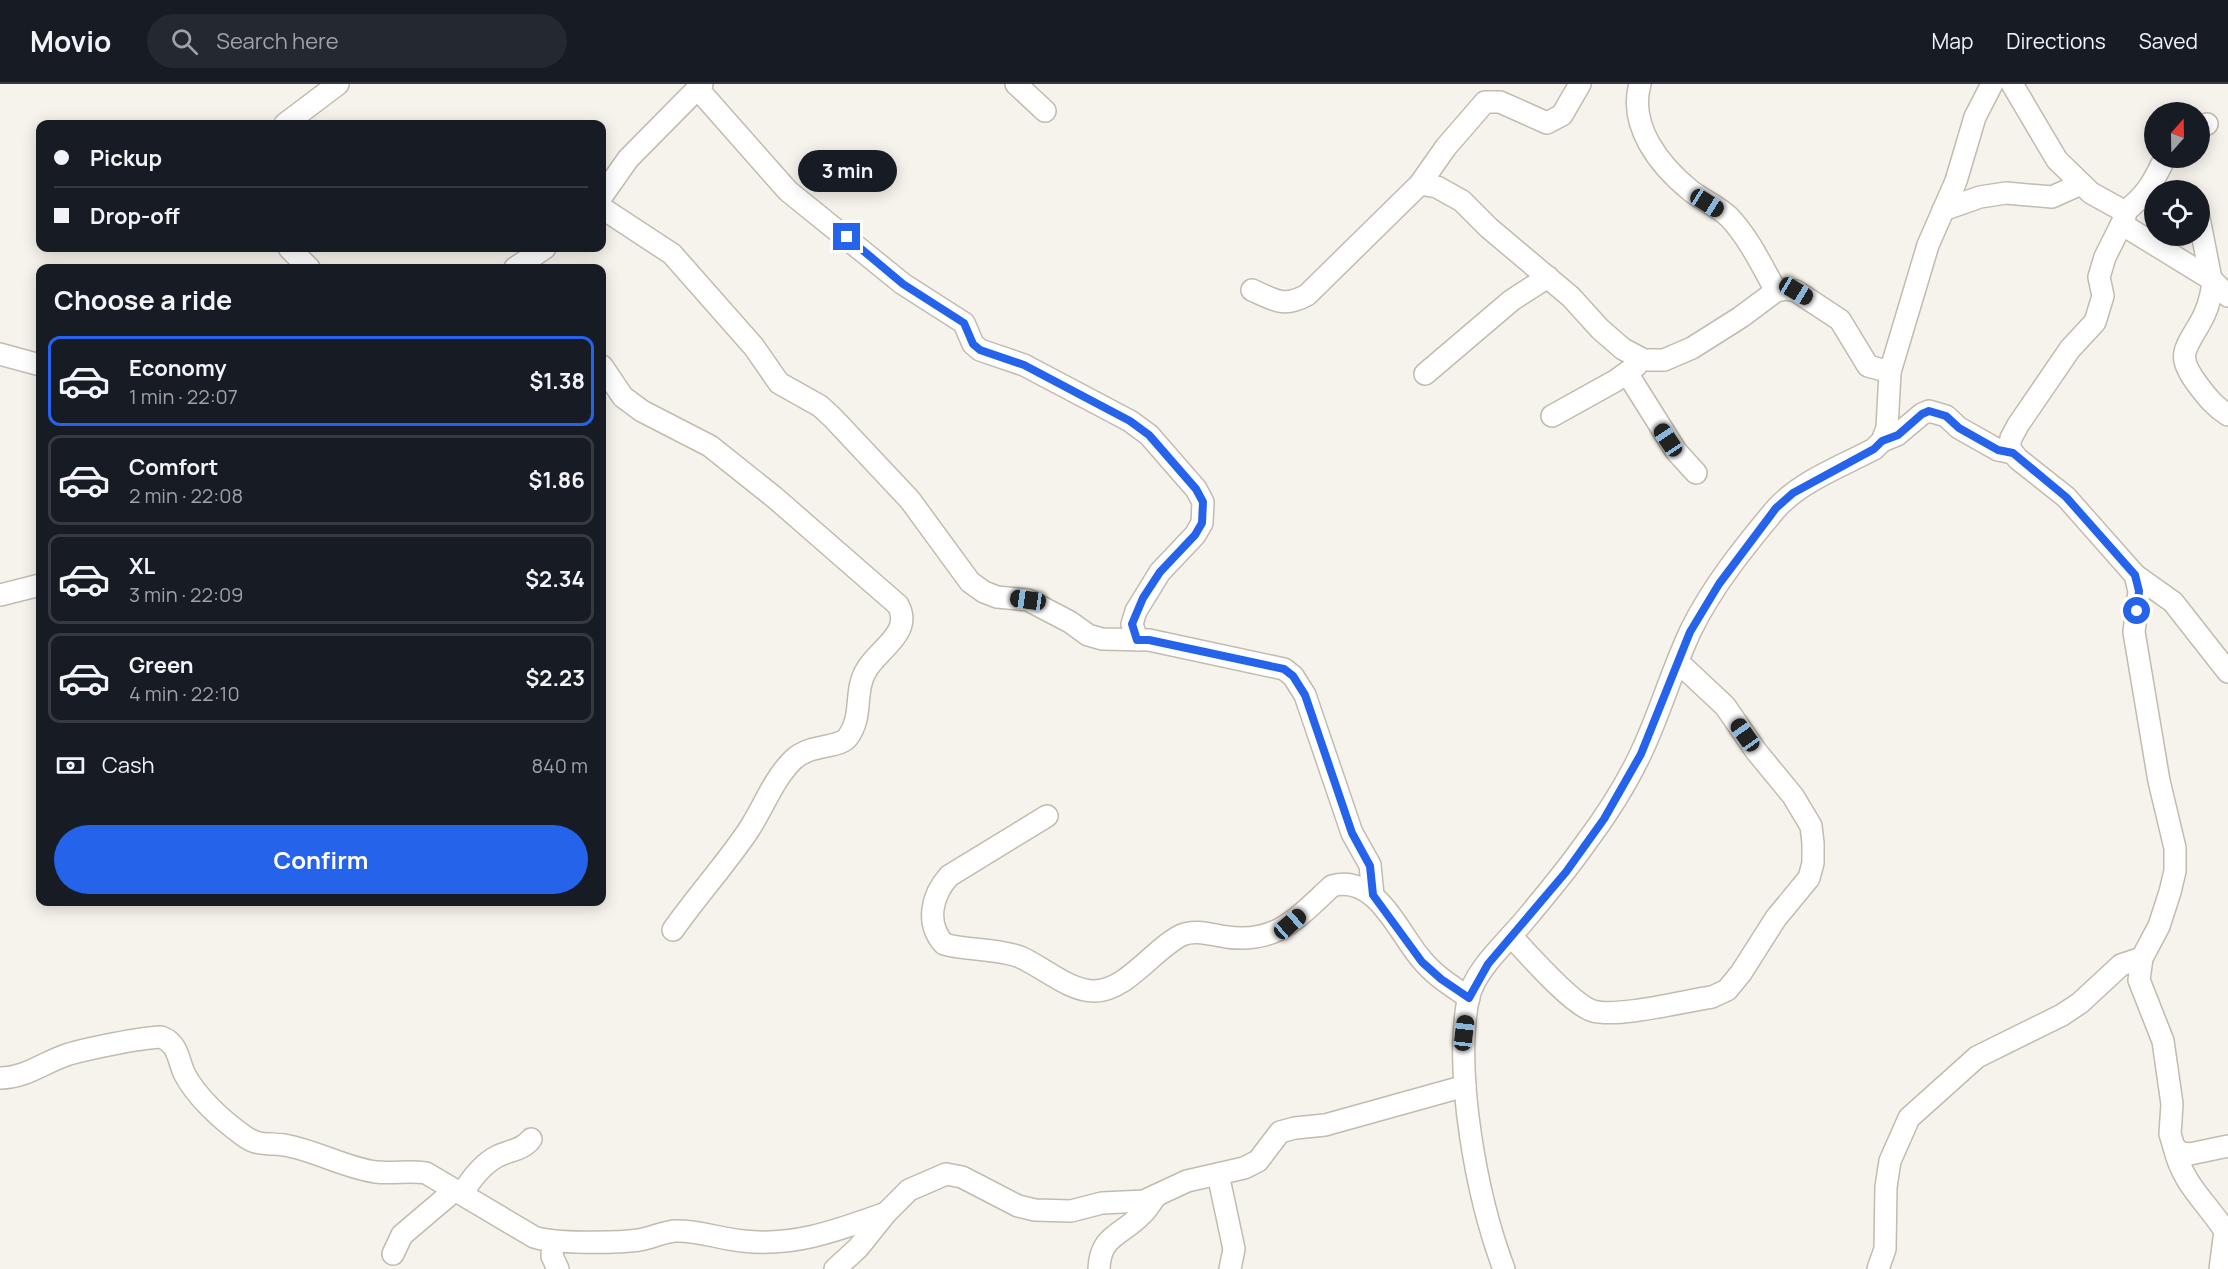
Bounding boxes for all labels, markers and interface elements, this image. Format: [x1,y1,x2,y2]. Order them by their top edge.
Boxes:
search box [147,14,567,68]
text: Movio [30,22,111,60]
icon: search [168,25,201,58]
text: Search here [216,26,339,56]
text: Map [1932,27,1973,55]
text: Directions [2006,27,2106,55]
text: Saved [2139,27,2198,55]
north arrow [2144,102,2210,168]
map controls [2144,102,2210,246]
text: Pickup [90,143,162,173]
callout: 3 min [798,150,896,192]
text: 3 min [822,157,873,184]
button: locate [2144,180,2210,246]
car [1687,186,1727,220]
text: Drop-off [90,201,180,231]
route end [833,223,860,250]
car [1776,274,1816,308]
text: Choose a ride [54,281,232,318]
text: Economy [129,353,227,383]
icon: car [57,354,111,408]
text: $1.38 [529,366,585,396]
text: 1 min · 22:07 [129,383,238,410]
car [1650,420,1686,460]
text: Comfort [129,452,218,482]
icon: car [57,453,111,507]
text: $1.86 [529,465,585,495]
text: 2 min · 22:08 [129,482,243,509]
text: XL [129,551,155,581]
icon: car [57,552,111,606]
text: $2.34 [525,564,585,594]
text: 3 min · 22:09 [129,581,244,608]
car [1009,589,1047,611]
route start [2123,597,2150,624]
text: Green [129,650,194,680]
icon: car [57,651,111,705]
text: $2.23 [526,663,585,693]
text: 4 min · 22:10 [129,680,240,707]
car [1727,715,1763,755]
icon: cash [54,749,87,782]
text: Cash [102,750,155,780]
text: 840 m [531,752,588,779]
button: Confirm [54,825,588,894]
car [1271,905,1309,943]
car [1453,1014,1475,1052]

